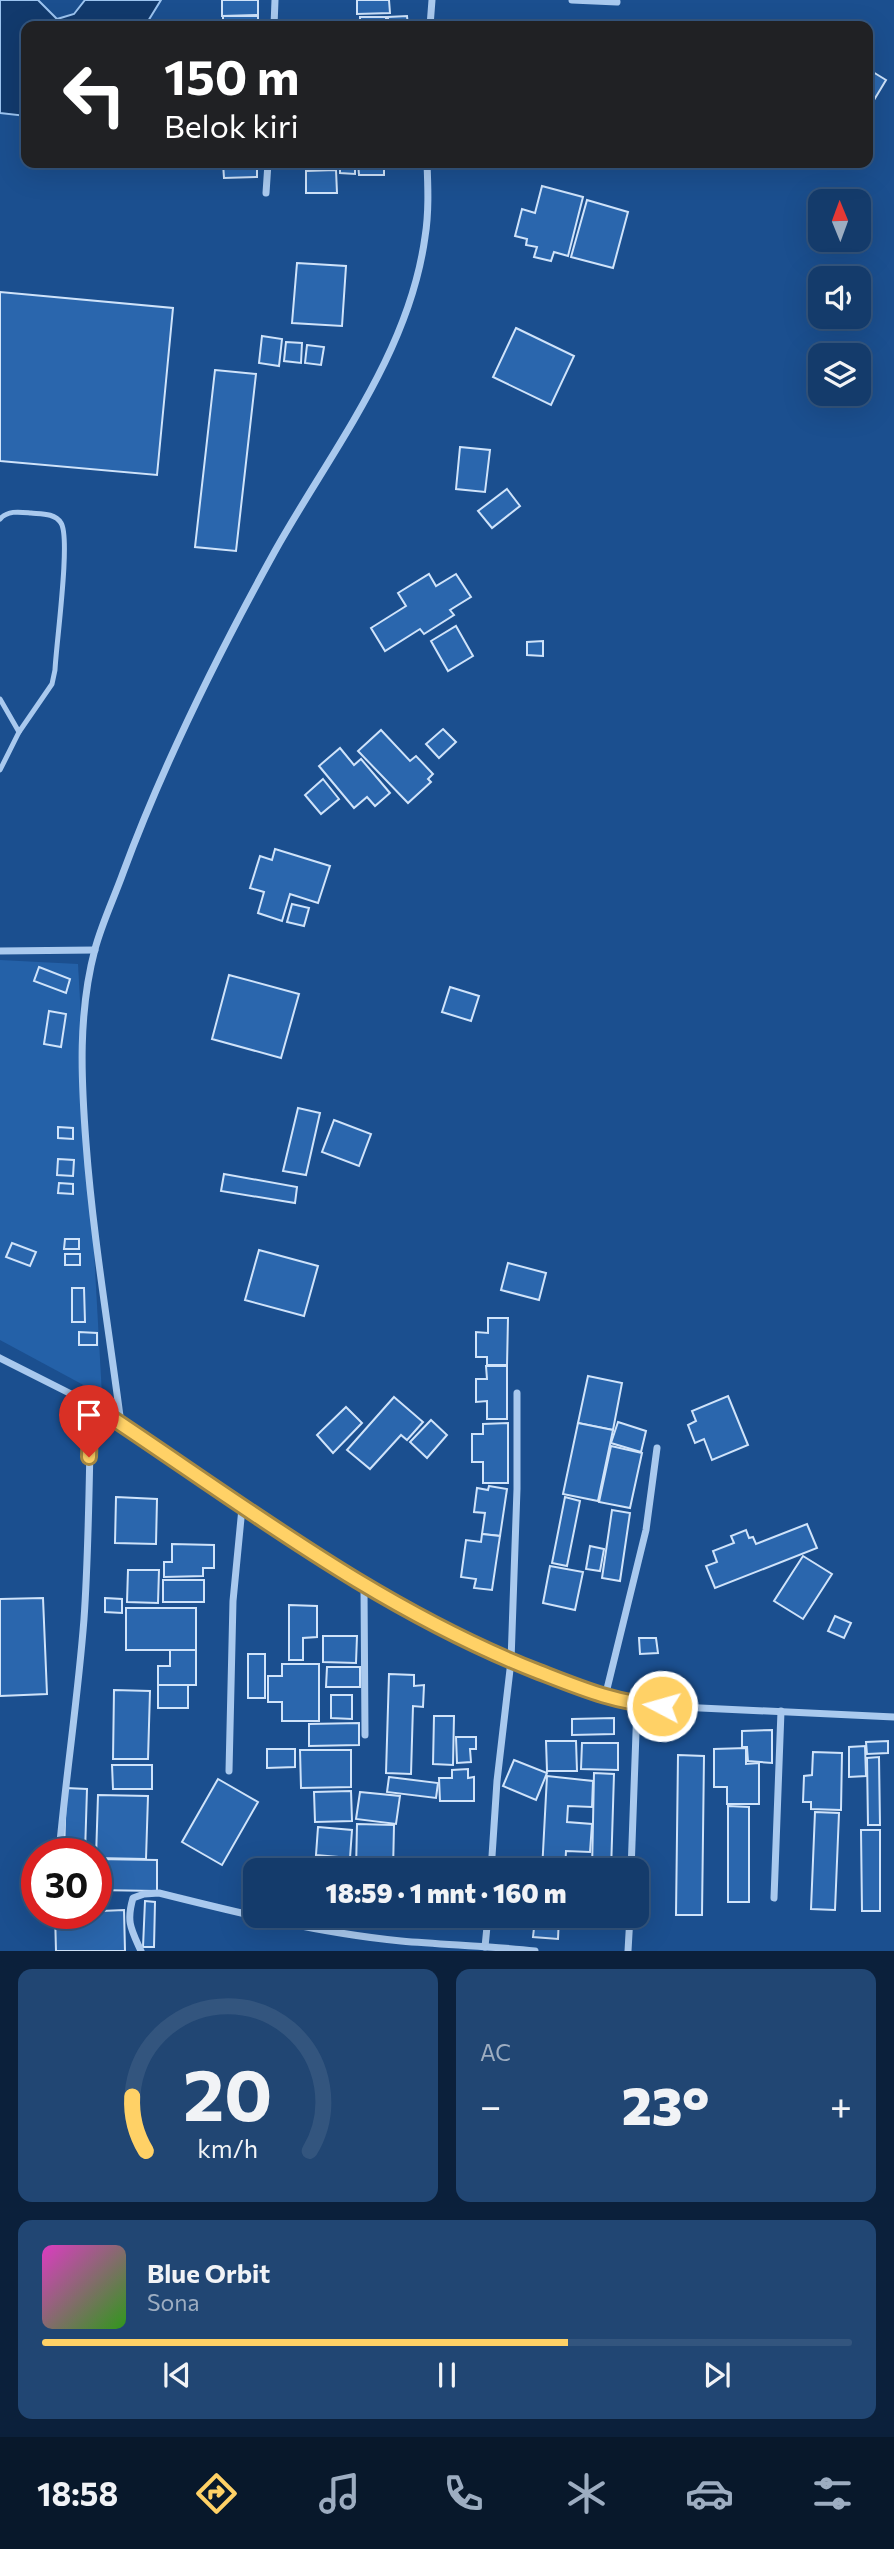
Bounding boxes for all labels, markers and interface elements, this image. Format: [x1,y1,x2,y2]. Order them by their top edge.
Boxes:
text: 150 m [164,45,299,105]
icon: left [49,49,140,140]
text: Belok kiri [164,105,299,145]
north arrow [808,189,872,252]
map controls [808,189,871,406]
button: sound [808,266,871,329]
button: layers [808,343,871,406]
pin [59,1385,119,1457]
icon: arrive [70,1396,108,1434]
position arrow [625,1669,699,1743]
speed limit sign: 30 [21,1838,112,1929]
text: 18:59 · 1 mnt · 160 m [326,1877,566,1908]
text: AC [480,2038,511,2066]
text: 20 [183,2048,273,2137]
text: 23° [622,2072,709,2136]
text: − [480,2081,502,2128]
text: + [830,2081,852,2128]
text: km/h [198,2133,258,2163]
text: Blue Orbit [147,2257,270,2288]
text: Sona [147,2288,199,2316]
icon: previous [158,2356,196,2394]
icon: pause [428,2356,466,2394]
icon: next [698,2356,736,2394]
icon: directions [192,2469,241,2518]
icon: music [315,2469,364,2518]
icon: phone [439,2469,488,2518]
icon: climate [562,2469,611,2518]
icon: car [685,2469,734,2518]
icon: filters [808,2469,857,2518]
text: 18:58 [37,2473,118,2513]

